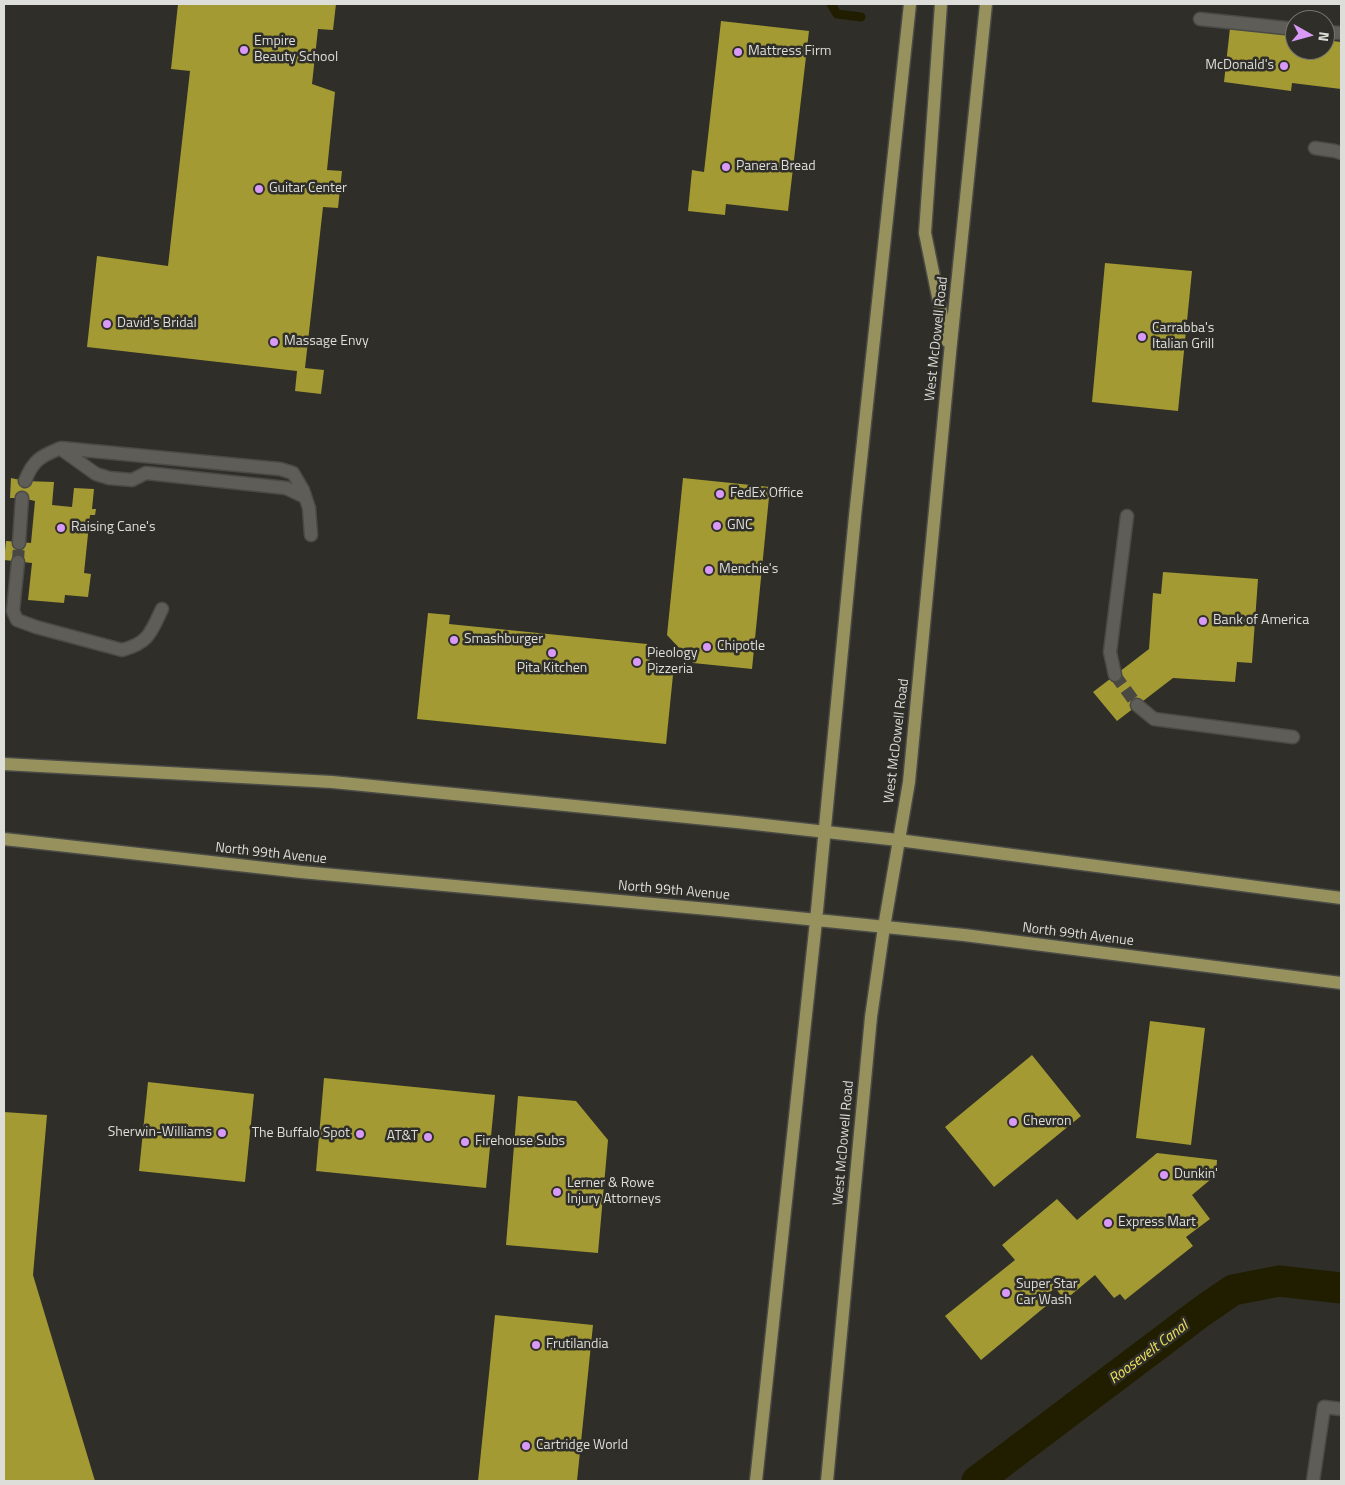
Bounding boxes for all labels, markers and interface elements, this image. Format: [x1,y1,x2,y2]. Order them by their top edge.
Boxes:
north arrow [1285,10,1335,60]
text: N [1313,31,1335,43]
place label: Empire Beauty School [254,34,338,66]
marker: Empire Beauty School [238,44,250,56]
place label: Mattress Firm [748,44,831,60]
marker: Mattress Firm [732,46,744,58]
place label: McDonald's [1205,58,1274,74]
marker: McDonald's [1278,60,1290,72]
place label: Panera Bread [736,159,816,175]
marker: Panera Bread [720,161,732,173]
place label: Guitar Center [269,181,347,197]
marker: Guitar Center [253,183,265,195]
street label: West McDowell Road [922,276,952,402]
place label: David's Bridal [117,316,197,332]
marker: David's Bridal [101,318,113,330]
place label: Carrabba's Italian Grill [1152,321,1214,354]
marker: Carrabba's Italian Grill [1136,331,1148,343]
place label: Massage Envy [284,334,369,350]
marker: Massage Envy [268,336,280,348]
place label: FedEx Office [730,486,803,502]
marker: FedEx Office [714,488,726,500]
place label: GNC [727,518,753,534]
place label: Raising Cane's [71,520,155,536]
marker: GNC [711,520,723,532]
marker: Raising Cane's [55,522,67,534]
place label: Menchie's [719,562,778,578]
marker: Menchie's [703,564,715,576]
place label: Bank of America [1213,613,1309,629]
marker: Bank of America [1197,615,1209,627]
place label: Smashburger [464,632,543,648]
marker: Smashburger [448,634,460,646]
place label: Chipotle [717,639,765,655]
marker: Chipotle [701,641,713,653]
place label: Pieology Pizzeria [647,646,697,679]
marker: Pita Kitchen [546,647,558,659]
marker: Pieology Pizzeria [631,656,643,668]
place label: Pita Kitchen [517,661,587,677]
street label: West McDowell Road [881,678,913,804]
street label: North 99th Avenue [214,840,328,868]
street label: North 99th Avenue [617,878,731,904]
street label: North 99th Avenue [1021,920,1135,950]
street label: West McDowell Road [830,1080,858,1206]
place label: Chevron [1023,1114,1071,1130]
marker: Chevron [1007,1116,1019,1128]
place label: Sherwin-Williams [108,1125,212,1141]
place label: The Buffalo Spot [252,1126,350,1142]
marker: Sherwin-Williams [216,1127,228,1139]
marker: The Buffalo Spot [354,1128,366,1140]
place label: AT&T [387,1129,418,1145]
marker: AT&T [422,1131,434,1143]
place label: Firehouse Subs [475,1134,565,1150]
marker: Firehouse Subs [459,1136,471,1148]
place label: Dunkin' [1174,1167,1218,1183]
marker: Dunkin' [1158,1169,1170,1181]
place label: Lerner & Rowe Injury Attorneys [567,1176,661,1208]
marker: Lerner & Rowe Injury Attorneys [551,1186,563,1198]
place label: Express Mart [1118,1215,1196,1231]
marker: Express Mart [1102,1217,1114,1229]
place label: Super Star Car Wash [1016,1277,1078,1310]
marker: Super Star Car Wash [1000,1287,1012,1299]
water label: Roosevelt Canal [1106,1317,1192,1389]
place label: Frutilandia [546,1337,609,1353]
marker: Frutilandia [530,1339,542,1351]
place label: Cartridge World [536,1438,628,1454]
marker: Cartridge World [520,1440,532,1452]

